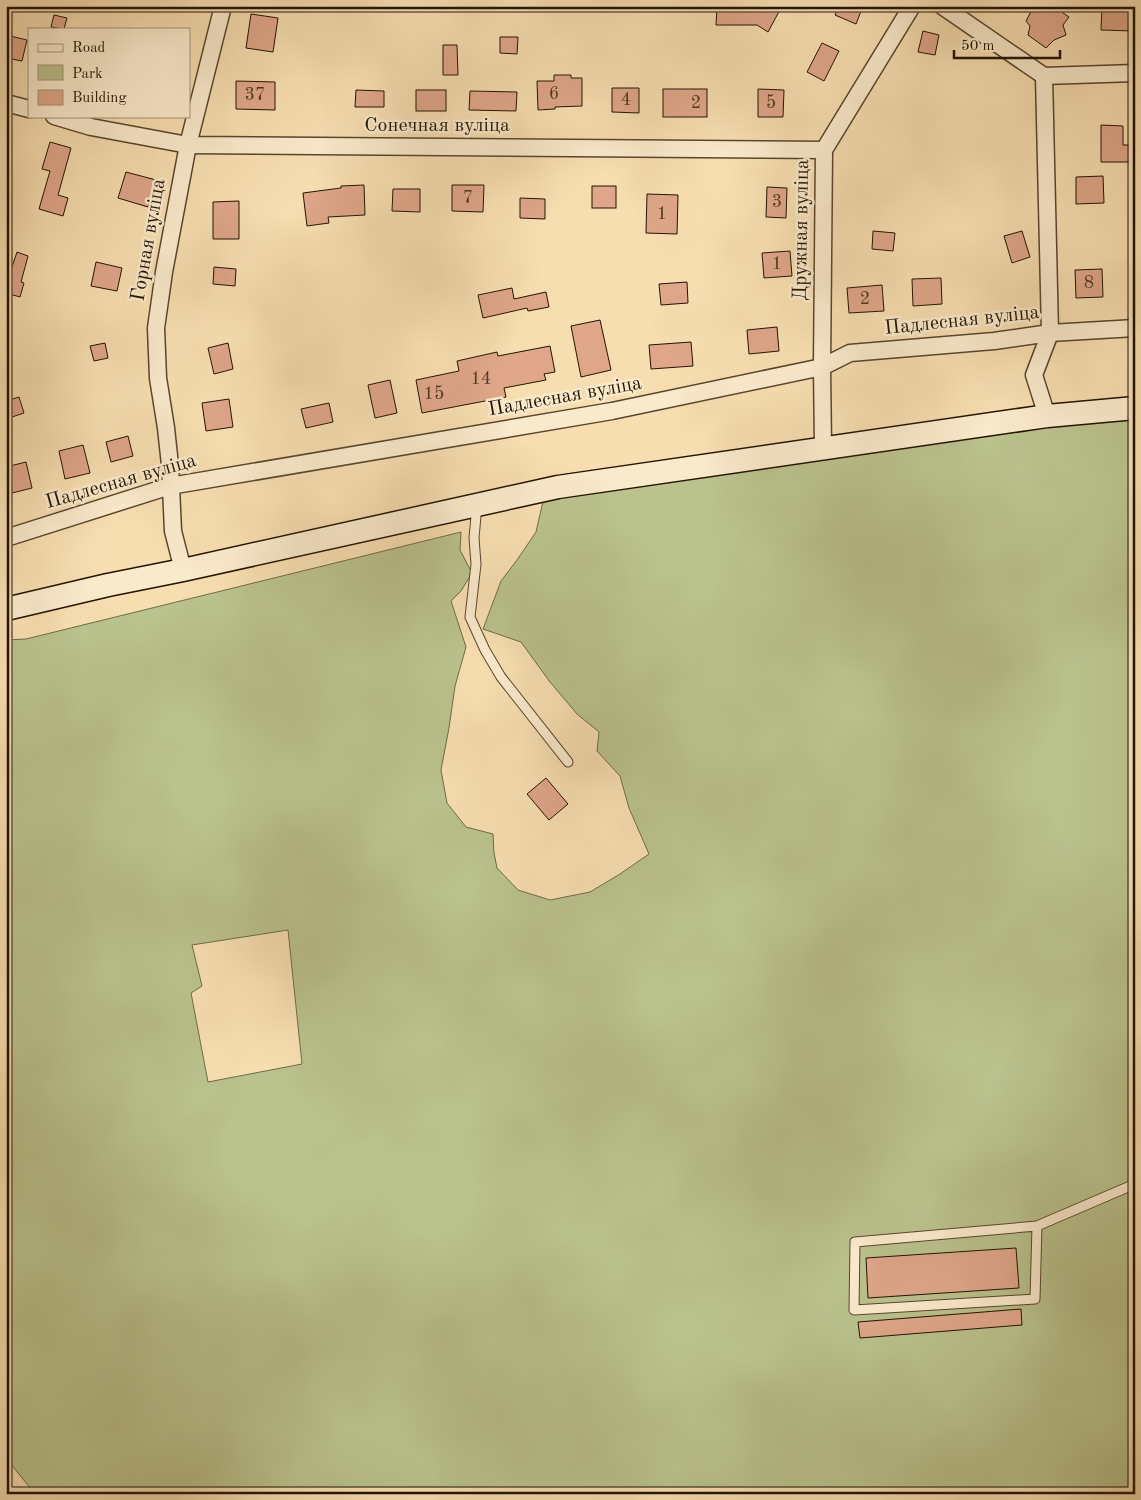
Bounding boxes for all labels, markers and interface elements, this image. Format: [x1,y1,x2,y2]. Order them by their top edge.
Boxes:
legend [28,28,190,118]
scale bar [954,28,1060,60]
text: 50 m [961,39,995,54]
text: Road [72,41,106,56]
text: Park [72,67,103,82]
house number: 6 [549,85,559,103]
house number: 37 [245,86,265,104]
text: Building [72,91,127,106]
house number: 4 [621,91,631,109]
house number: 2 [691,94,701,112]
house number: 5 [766,94,776,112]
street label: Сонечная вуліца [364,116,510,136]
street label: Дружная вуліца [791,159,813,301]
street label: Горная вуліца [128,177,170,303]
house number: 7 [463,189,473,207]
house number: 3 [772,193,782,211]
house number: 1 [657,205,667,223]
house number: 1 [772,255,782,273]
house number: 8 [1084,274,1094,292]
house number: 2 [860,290,870,308]
street label: Падлесная вуліца [884,303,1041,339]
house number: 14 [471,370,491,388]
street label: Падлесная вуліца [487,374,644,420]
house number: 15 [424,385,444,403]
street label: Падлесная вуліца [43,451,199,513]

